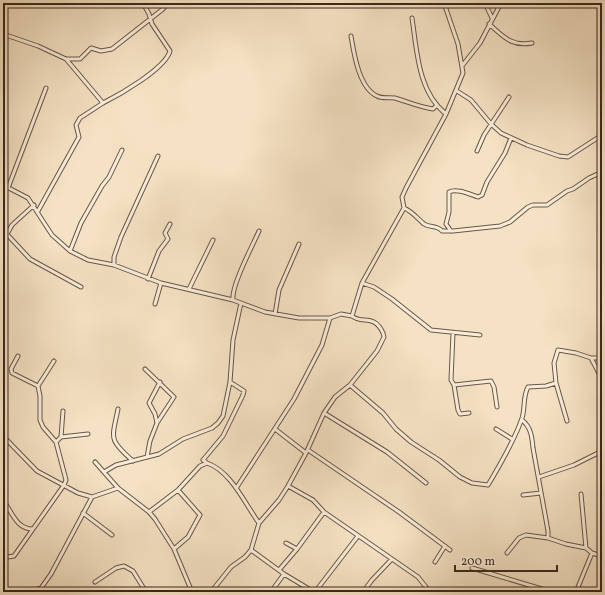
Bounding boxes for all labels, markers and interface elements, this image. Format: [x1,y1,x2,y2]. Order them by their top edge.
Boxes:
scale bar [455,547,557,573]
text: 200 m [461,554,495,570]

